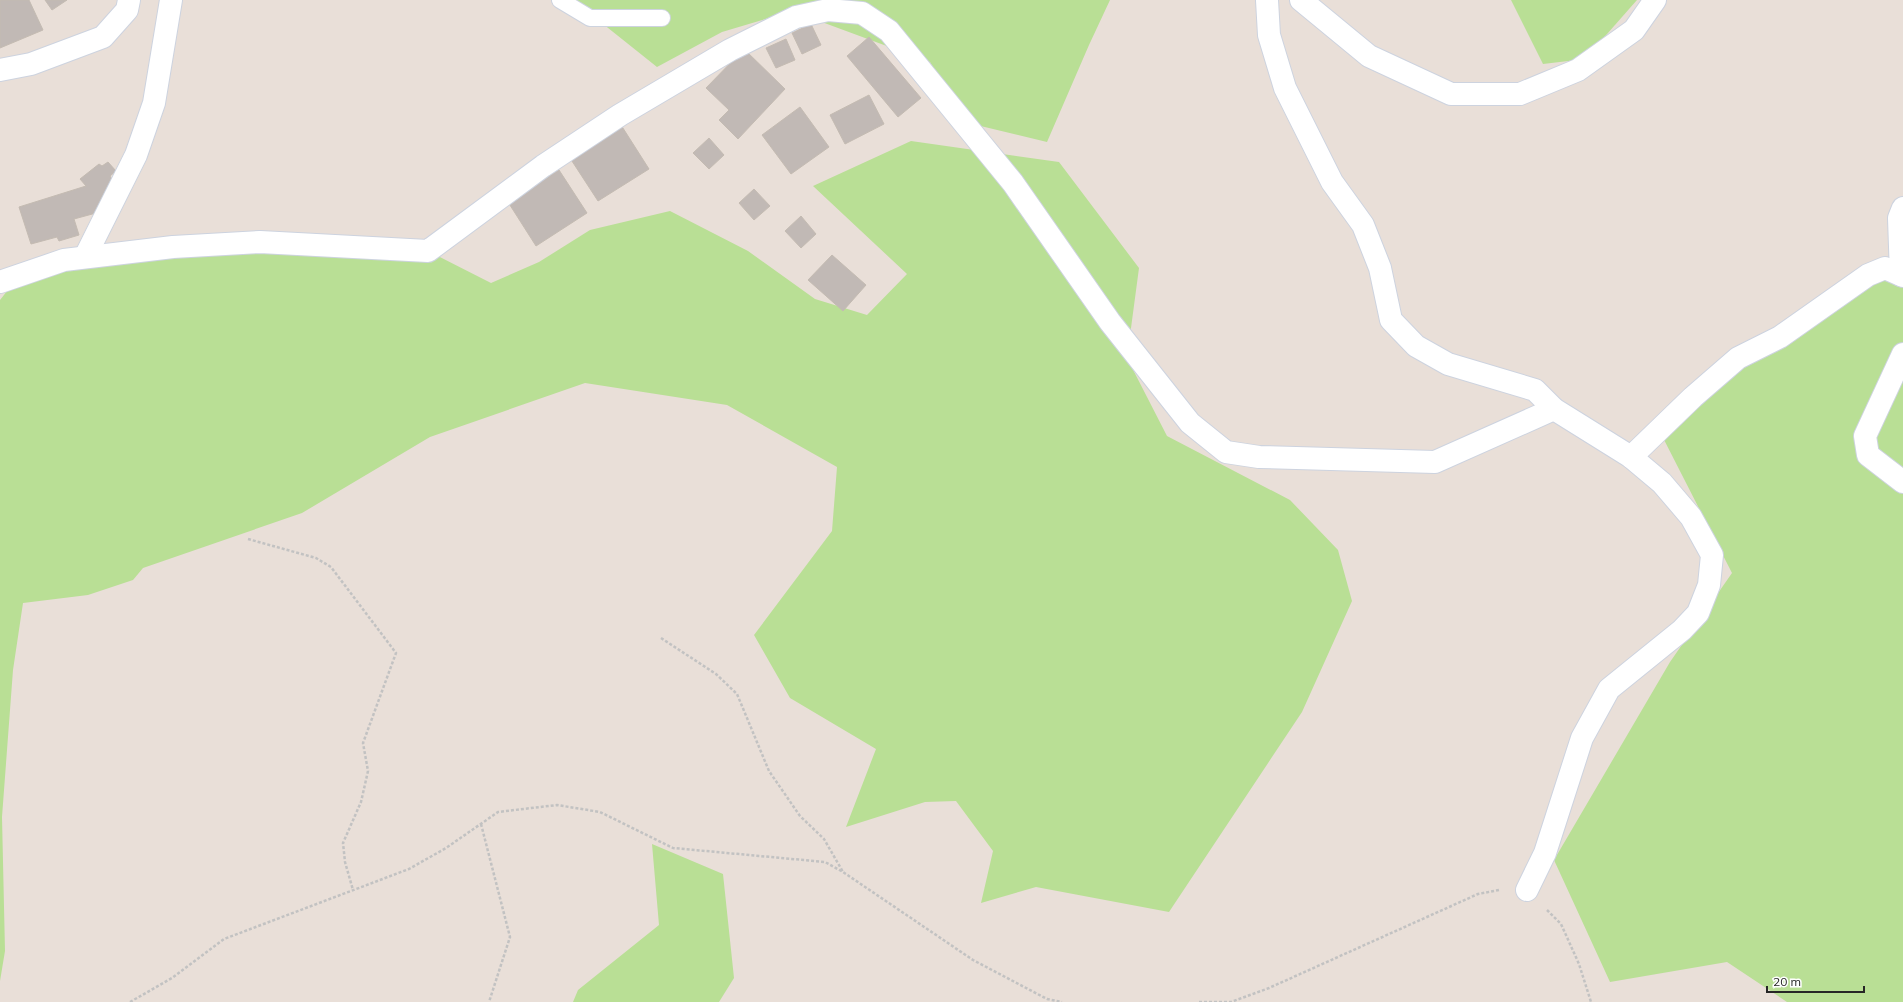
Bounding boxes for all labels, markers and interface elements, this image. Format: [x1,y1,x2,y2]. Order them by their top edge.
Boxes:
scale bar [1767,968,1864,994]
text: 20 m [1773,974,1801,989]

